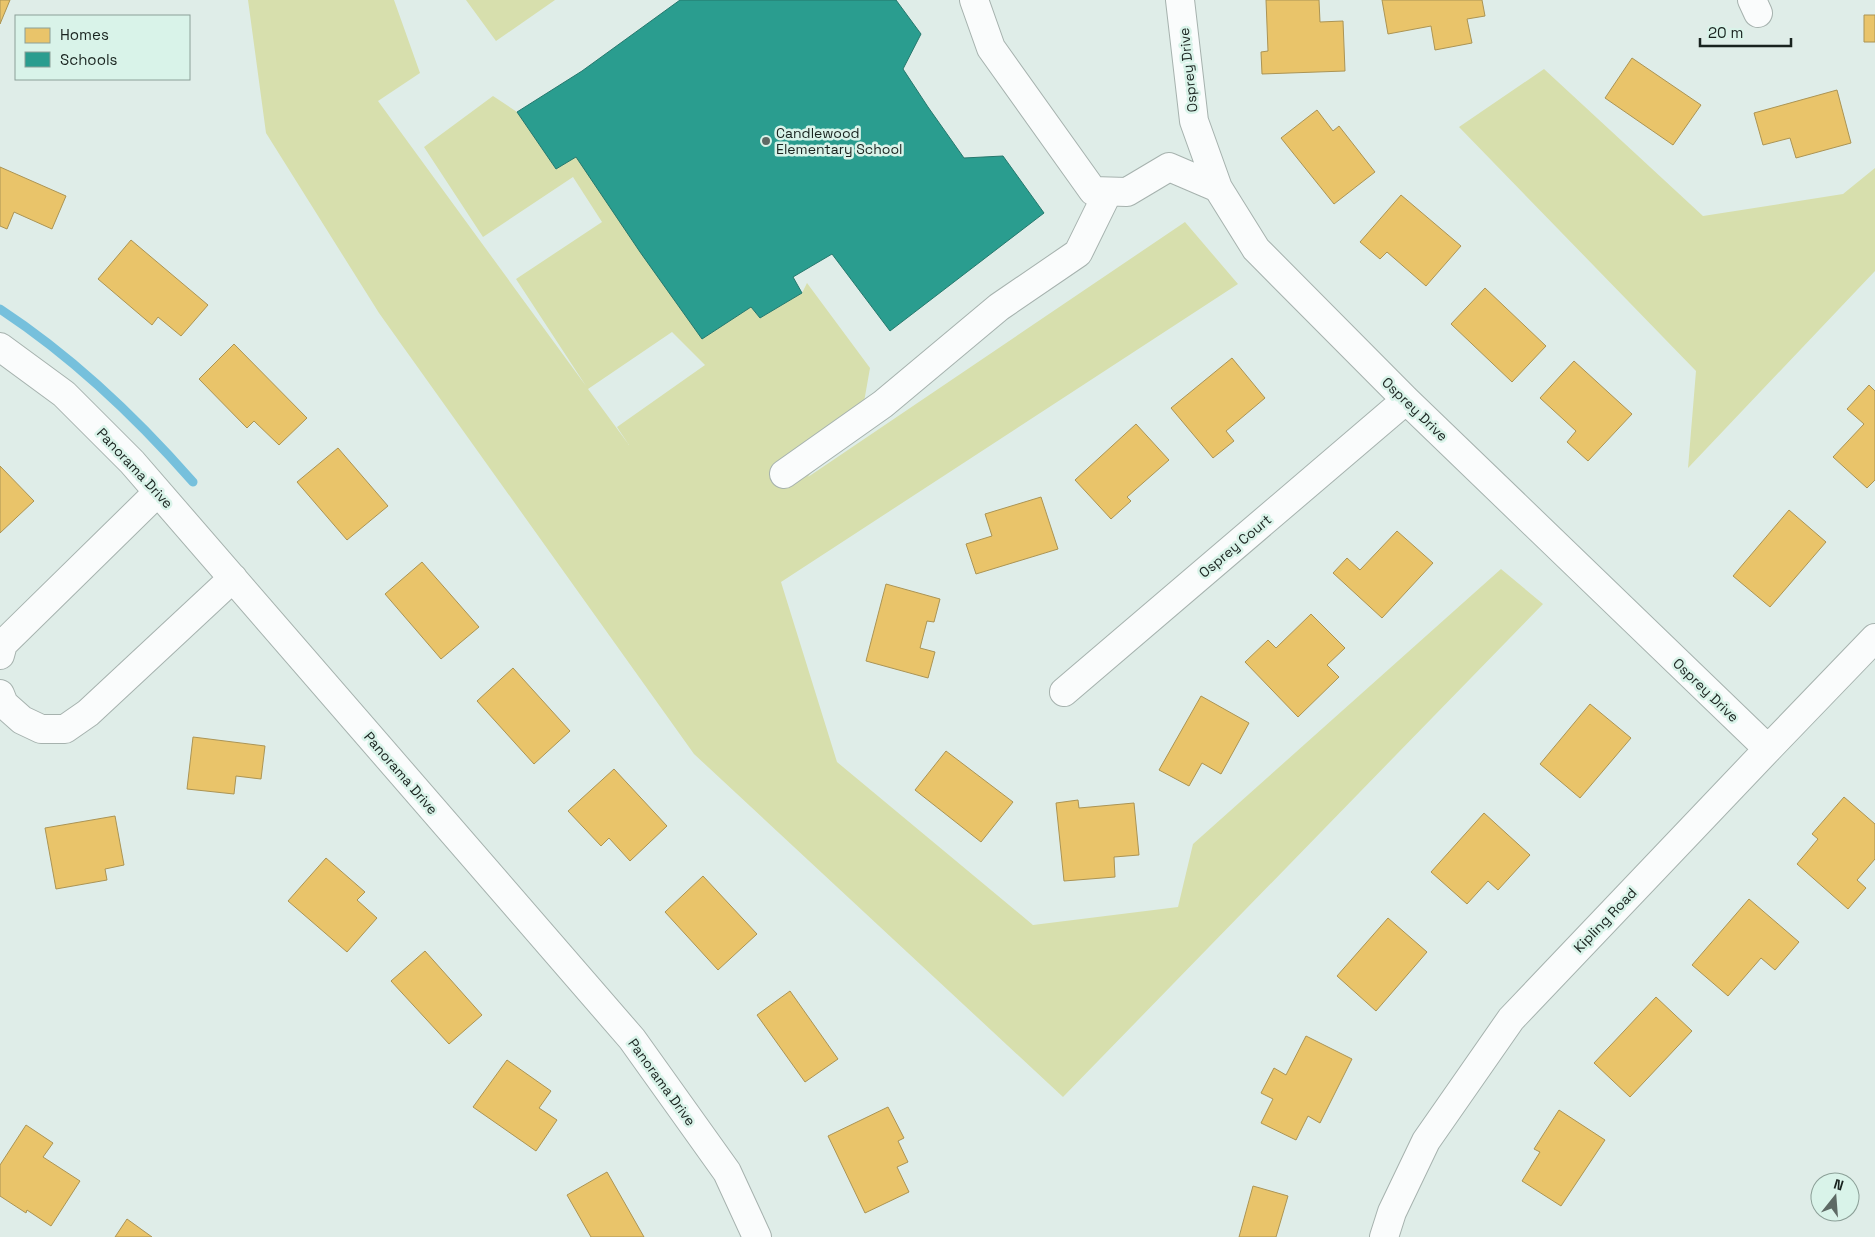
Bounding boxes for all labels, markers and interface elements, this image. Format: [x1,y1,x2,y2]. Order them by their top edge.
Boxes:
legend [15,15,190,80]
scale bar [1700,15,1791,47]
text: 20 m [1708,23,1743,42]
text: Homes [60,25,109,44]
street label: Osprey Drive [1175,27,1201,113]
text: Schools [60,50,118,69]
place label: Candlewood Elementary School [776,124,902,158]
marker: Candlewood Elementary School [760,135,772,147]
street label: Osprey Drive [1378,373,1452,445]
street label: Panorama Drive [93,424,177,512]
street label: Osprey Court [1195,510,1275,582]
street label: Osprey Drive [1669,654,1743,726]
street label: Panorama Drive [360,728,442,818]
street label: Kipling Road [1570,884,1640,956]
street label: Panorama Drive [624,1035,700,1129]
north arrow [1810,1172,1860,1222]
text: N [1832,1175,1846,1195]

